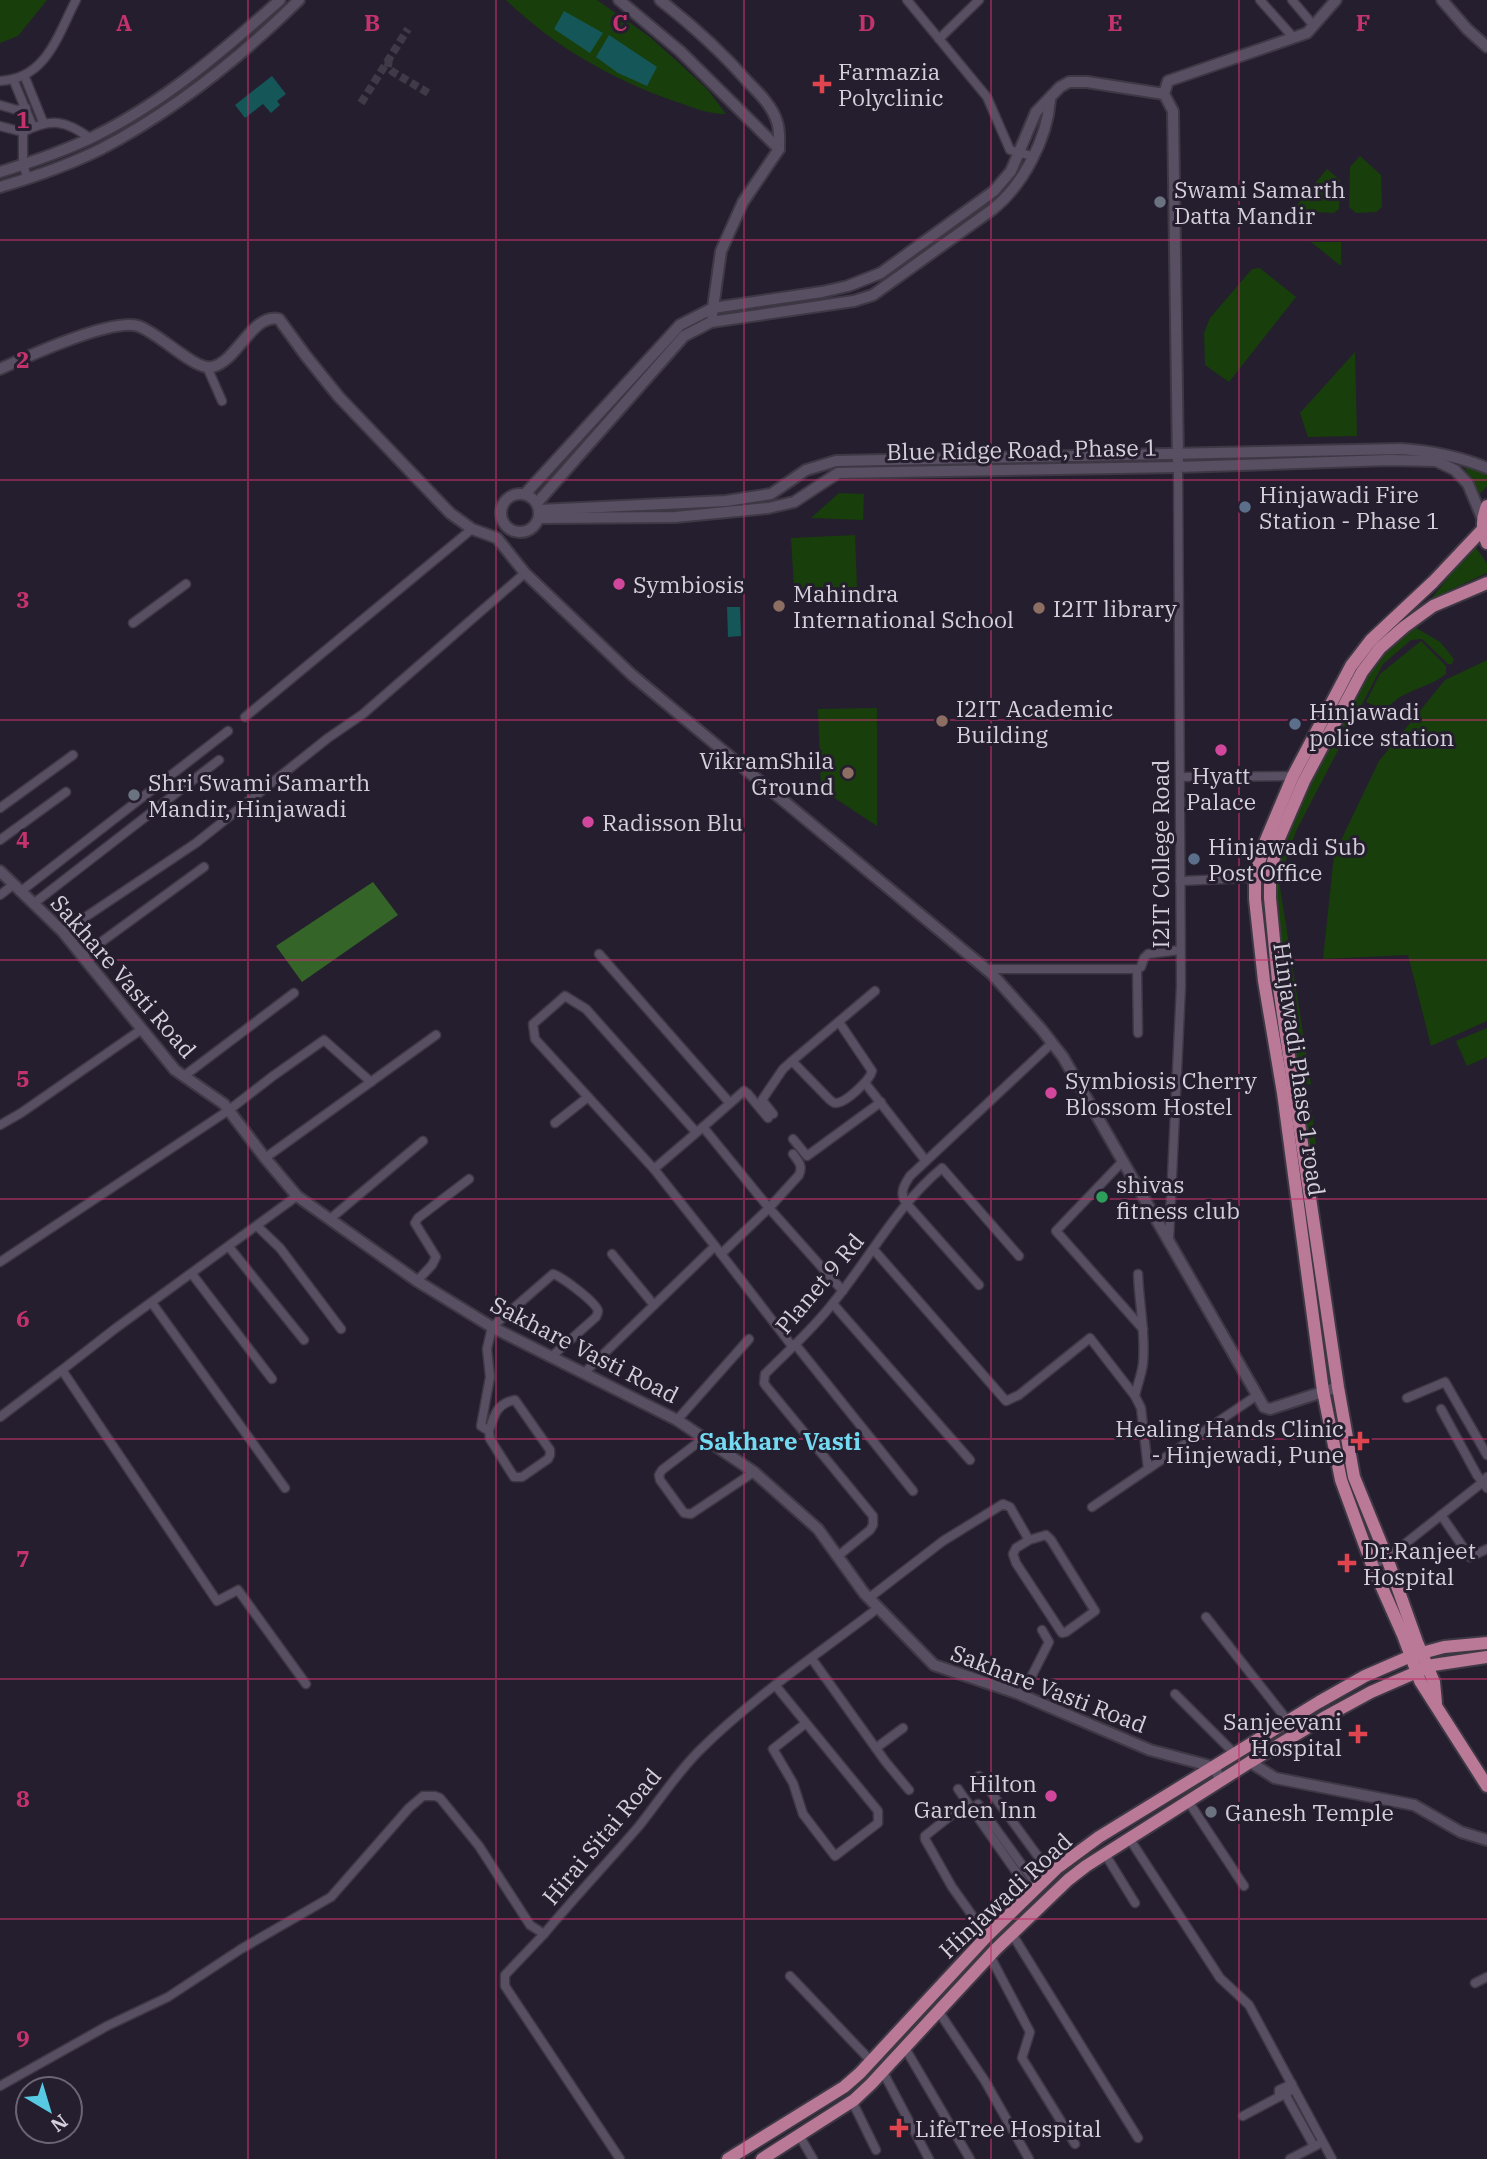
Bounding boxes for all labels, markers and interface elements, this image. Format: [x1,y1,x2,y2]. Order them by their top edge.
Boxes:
text: A [116,7,132,37]
text: B [364,7,380,37]
text: C [612,7,628,37]
text: D [858,7,876,37]
text: E [1107,7,1123,37]
text: F [1356,7,1370,37]
place label: Farmazia Polyclinic [838,56,944,112]
marker: Farmazia Polyclinic [812,74,832,94]
text: 1 [16,104,30,134]
place label: Swami Samarth Datta Mandir [1174,174,1346,230]
marker: Swami Samarth Datta Mandir [1152,194,1168,210]
text: 2 [16,344,30,374]
street label: Blue Ridge Road, Phase 1 [886,432,1158,466]
place label: Hinjawadi Fire Station - Phase 1 [1259,479,1440,535]
marker: Hinjawadi Fire Station - Phase 1 [1237,499,1253,515]
place label: Symbiosis [633,569,744,599]
marker: Symbiosis [611,576,627,592]
place label: Mahindra International School [793,578,1014,634]
text: 3 [16,584,30,614]
place label: I2IT library [1053,593,1178,623]
marker: Mahindra International School [771,598,787,614]
marker: I2IT library [1031,600,1047,616]
place label: I2IT Academic Building [956,693,1113,749]
place label: Hinjawadi police station [1309,696,1454,752]
marker: I2IT Academic Building [934,713,950,729]
marker: Hinjawadi police station [1287,716,1303,732]
marker: Hyatt Palace [1213,742,1229,758]
place label: VikramShila Ground [699,745,834,801]
street label: I2IT College Road [1145,760,1175,948]
place label: Hyatt Palace [1186,760,1256,816]
marker: VikramShila Ground [840,765,856,781]
place label: Shri Swami Samarth Mandir, Hinjawadi [148,767,370,823]
marker: Shri Swami Samarth Mandir, Hinjawadi [126,787,142,803]
place label: Radisson Blu [602,807,743,837]
marker: Radisson Blu [580,814,596,830]
text: 4 [16,824,30,854]
place label: Hinjawadi Sub Post Office [1208,831,1366,887]
marker: Hinjawadi Sub Post Office [1186,851,1202,867]
street label: Sakhare Vasti Road [45,888,203,1064]
street label: Hinjawadi Phase 1 road [1267,940,1333,1198]
text: 5 [16,1063,30,1093]
place label: Symbiosis Cherry Blossom Hostel [1065,1065,1257,1121]
marker: Symbiosis Cherry Blossom Hostel [1043,1085,1059,1101]
place label: shivas fitness club [1116,1169,1240,1225]
marker: shivas fitness club [1094,1189,1110,1205]
street label: Planet 9 Rd [768,1226,870,1340]
street label: Sakhare Vasti Road [486,1289,684,1409]
text: 6 [16,1303,30,1333]
place label: Healing Hands Clinic - Hinjewadi, Pune [1115,1413,1344,1469]
district label: Sakhare Vasti [699,1425,861,1457]
marker: Healing Hands Clinic - Hinjewadi, Pune [1350,1431,1370,1451]
place label: Dr.Ranjeet Hospital [1363,1535,1476,1591]
text: 7 [16,1543,30,1573]
marker: Dr.Ranjeet Hospital [1337,1553,1357,1573]
street label: Sakhare Vasti Road [947,1637,1151,1739]
place label: Sanjeevani Hospital [1223,1706,1342,1762]
marker: Sanjeevani Hospital [1348,1724,1368,1744]
street label: Hirai Sitai Road [535,1761,667,1911]
place label: Hilton Garden Inn [914,1768,1037,1824]
text: 8 [16,1783,30,1813]
marker: Hilton Garden Inn [1043,1788,1059,1804]
place label: Ganesh Temple [1225,1797,1394,1827]
marker: Ganesh Temple [1203,1804,1219,1820]
street label: Hinjawadi Road [932,1826,1078,1964]
text: 9 [16,2023,30,2053]
north arrow [14,2075,84,2145]
text: N [46,2109,73,2137]
place label: LifeTree Hospital [915,2113,1101,2143]
marker: LifeTree Hospital [889,2118,909,2138]

